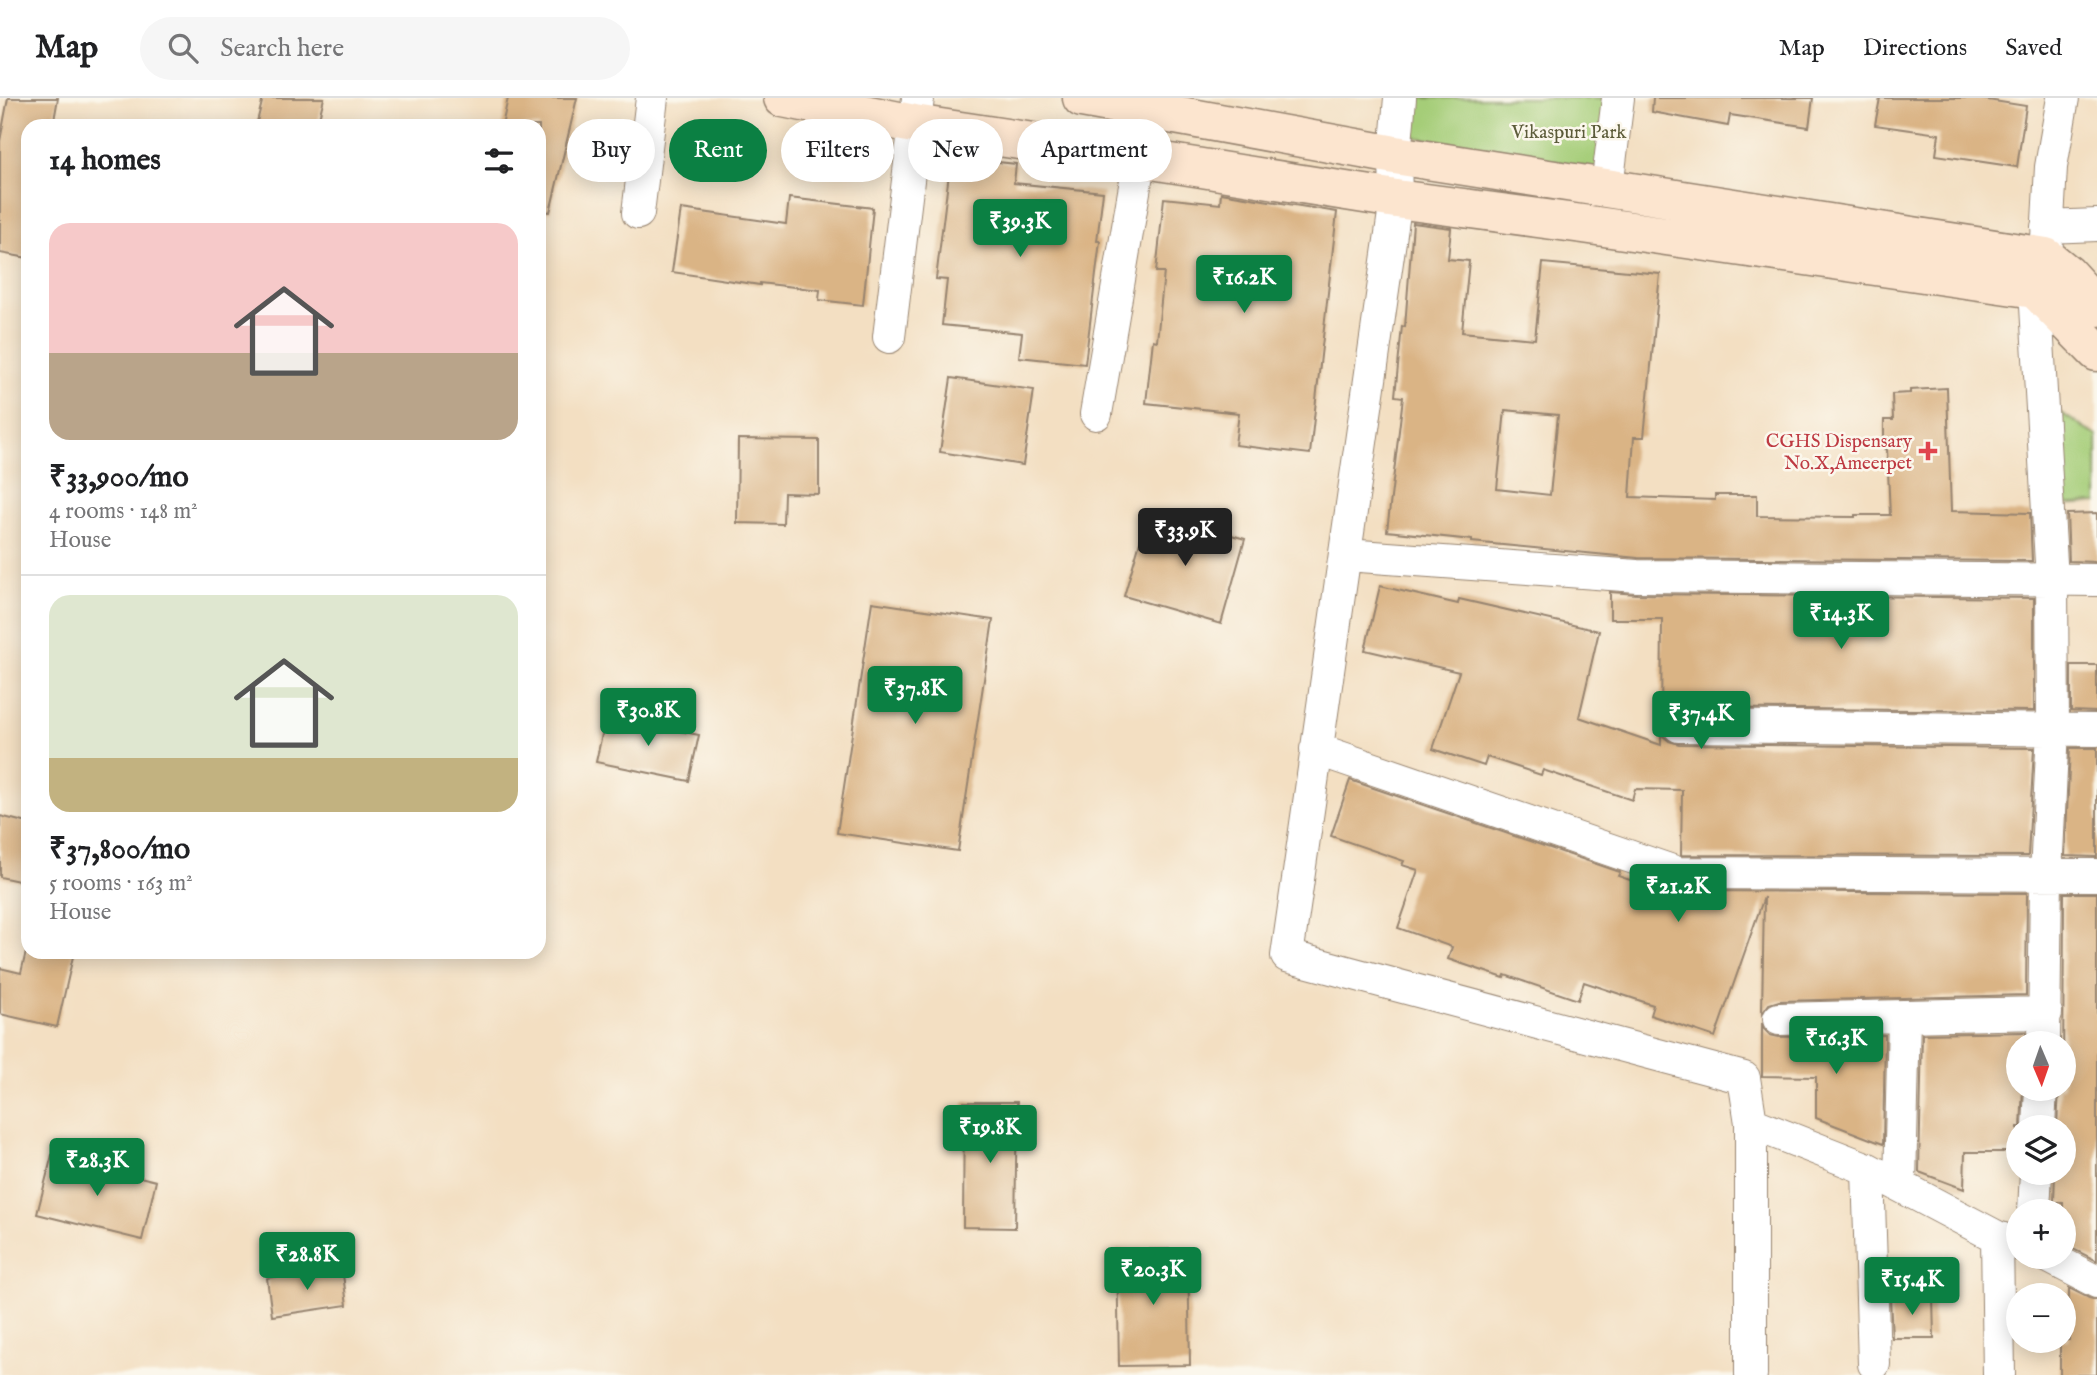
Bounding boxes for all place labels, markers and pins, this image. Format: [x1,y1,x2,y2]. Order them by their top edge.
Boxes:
pin: ₹39.3K [963,200,1077,259]
pin: ₹16.2K [1187,256,1301,315]
place label: CGHS Dispensary No.X,Ameerpet [1766,430,1913,476]
marker: CGHS Dispensary No.X,Ameerpet [1918,441,1938,461]
pin: ₹33.9K [1128,508,1242,568]
pin: ₹14.3K [1784,592,1898,651]
pin: ₹37.8K [858,666,972,726]
pin: ₹30.8K [591,688,705,748]
pin: ₹37.4K [1644,692,1758,751]
pin: ₹21.2K [1621,864,1735,924]
pin: ₹16.3K [1779,1016,1893,1076]
pin: ₹19.8K [933,1105,1047,1165]
pin: ₹28.3K [40,1138,154,1198]
pin: ₹28.8K [250,1232,364,1292]
pin: ₹20.3K [1096,1248,1210,1307]
pin: ₹15.4K [1855,1258,1969,1317]

